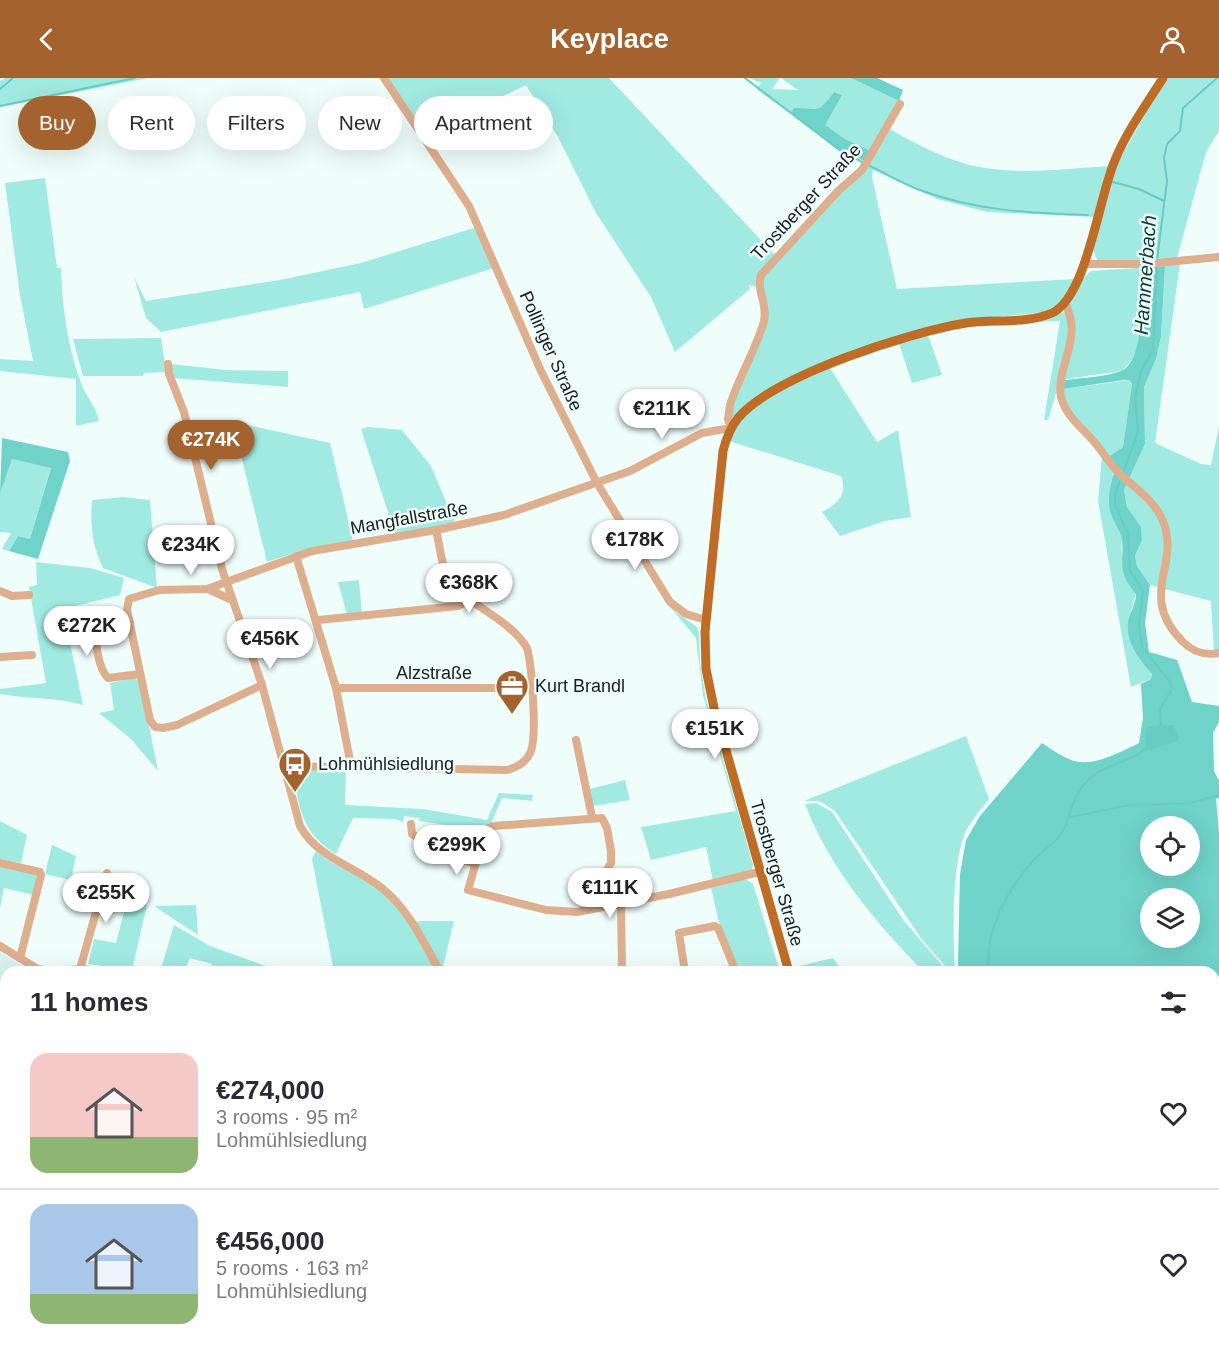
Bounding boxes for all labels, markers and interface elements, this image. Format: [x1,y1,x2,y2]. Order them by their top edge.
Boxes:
icon: back [30,23,63,56]
icon: person [1156,23,1189,56]
text: Keyplace [550,24,669,54]
chip: Buy [18,96,96,150]
chip: Rent [108,96,195,150]
chip: Filters [207,96,306,150]
chip: New [318,96,402,150]
chip: Apartment [414,96,553,150]
street label: Trostberger Straße [747,140,865,264]
water label: Hammerbach [1130,214,1160,336]
street label: Pollinger Straße [516,288,586,414]
pin: €211K [620,389,704,440]
text: €211K [633,397,691,419]
pin: €274K [169,420,253,471]
text: €274K [182,428,240,450]
street label: Mangfallstraße [349,498,469,538]
pin: €178K [593,520,677,571]
pin: €234K [149,525,233,576]
text: €178K [606,528,664,550]
text: €234K [162,533,220,555]
pin: €368K [427,563,511,614]
text: €368K [440,571,498,593]
pin: €272K [45,606,129,657]
text: €272K [58,614,116,636]
pin: €456K [228,619,312,670]
text: €456K [241,627,299,649]
street label: Alzstraße [396,663,472,683]
office icon: Kurt Brandl [494,668,530,715]
place label: Kurt Brandl [535,676,625,696]
pin: €151K [673,709,757,760]
text: €151K [686,717,744,739]
bus stop icon: Lohmühlsiedlung [277,746,313,793]
place label: Lohmühlsiedlung [318,754,454,774]
street label: Trostberger Straße [747,797,807,949]
map controls [1140,816,1200,948]
button: locate [1140,816,1200,876]
pin: €299K [415,825,499,876]
text: €299K [428,833,486,855]
pin: €111K [568,868,652,919]
pin: €255K [64,873,148,924]
text: €111K [582,876,638,898]
text: €255K [77,881,135,903]
button: layers [1140,888,1200,948]
icon: filters [1157,986,1190,1019]
text: 11 homes [30,987,149,1017]
text: €274,000 [216,1075,324,1105]
icon: home [78,1077,150,1149]
icon: heart [1157,1097,1190,1130]
text: 3 rooms · 95 m² [216,1106,357,1128]
text: Lohmühlsiedlung [216,1129,367,1151]
text: €456,000 [216,1226,324,1256]
icon: home [78,1228,150,1300]
icon: heart [1157,1248,1190,1281]
text: 5 rooms · 163 m² [216,1257,368,1279]
text: Lohmühlsiedlung [216,1280,367,1302]

